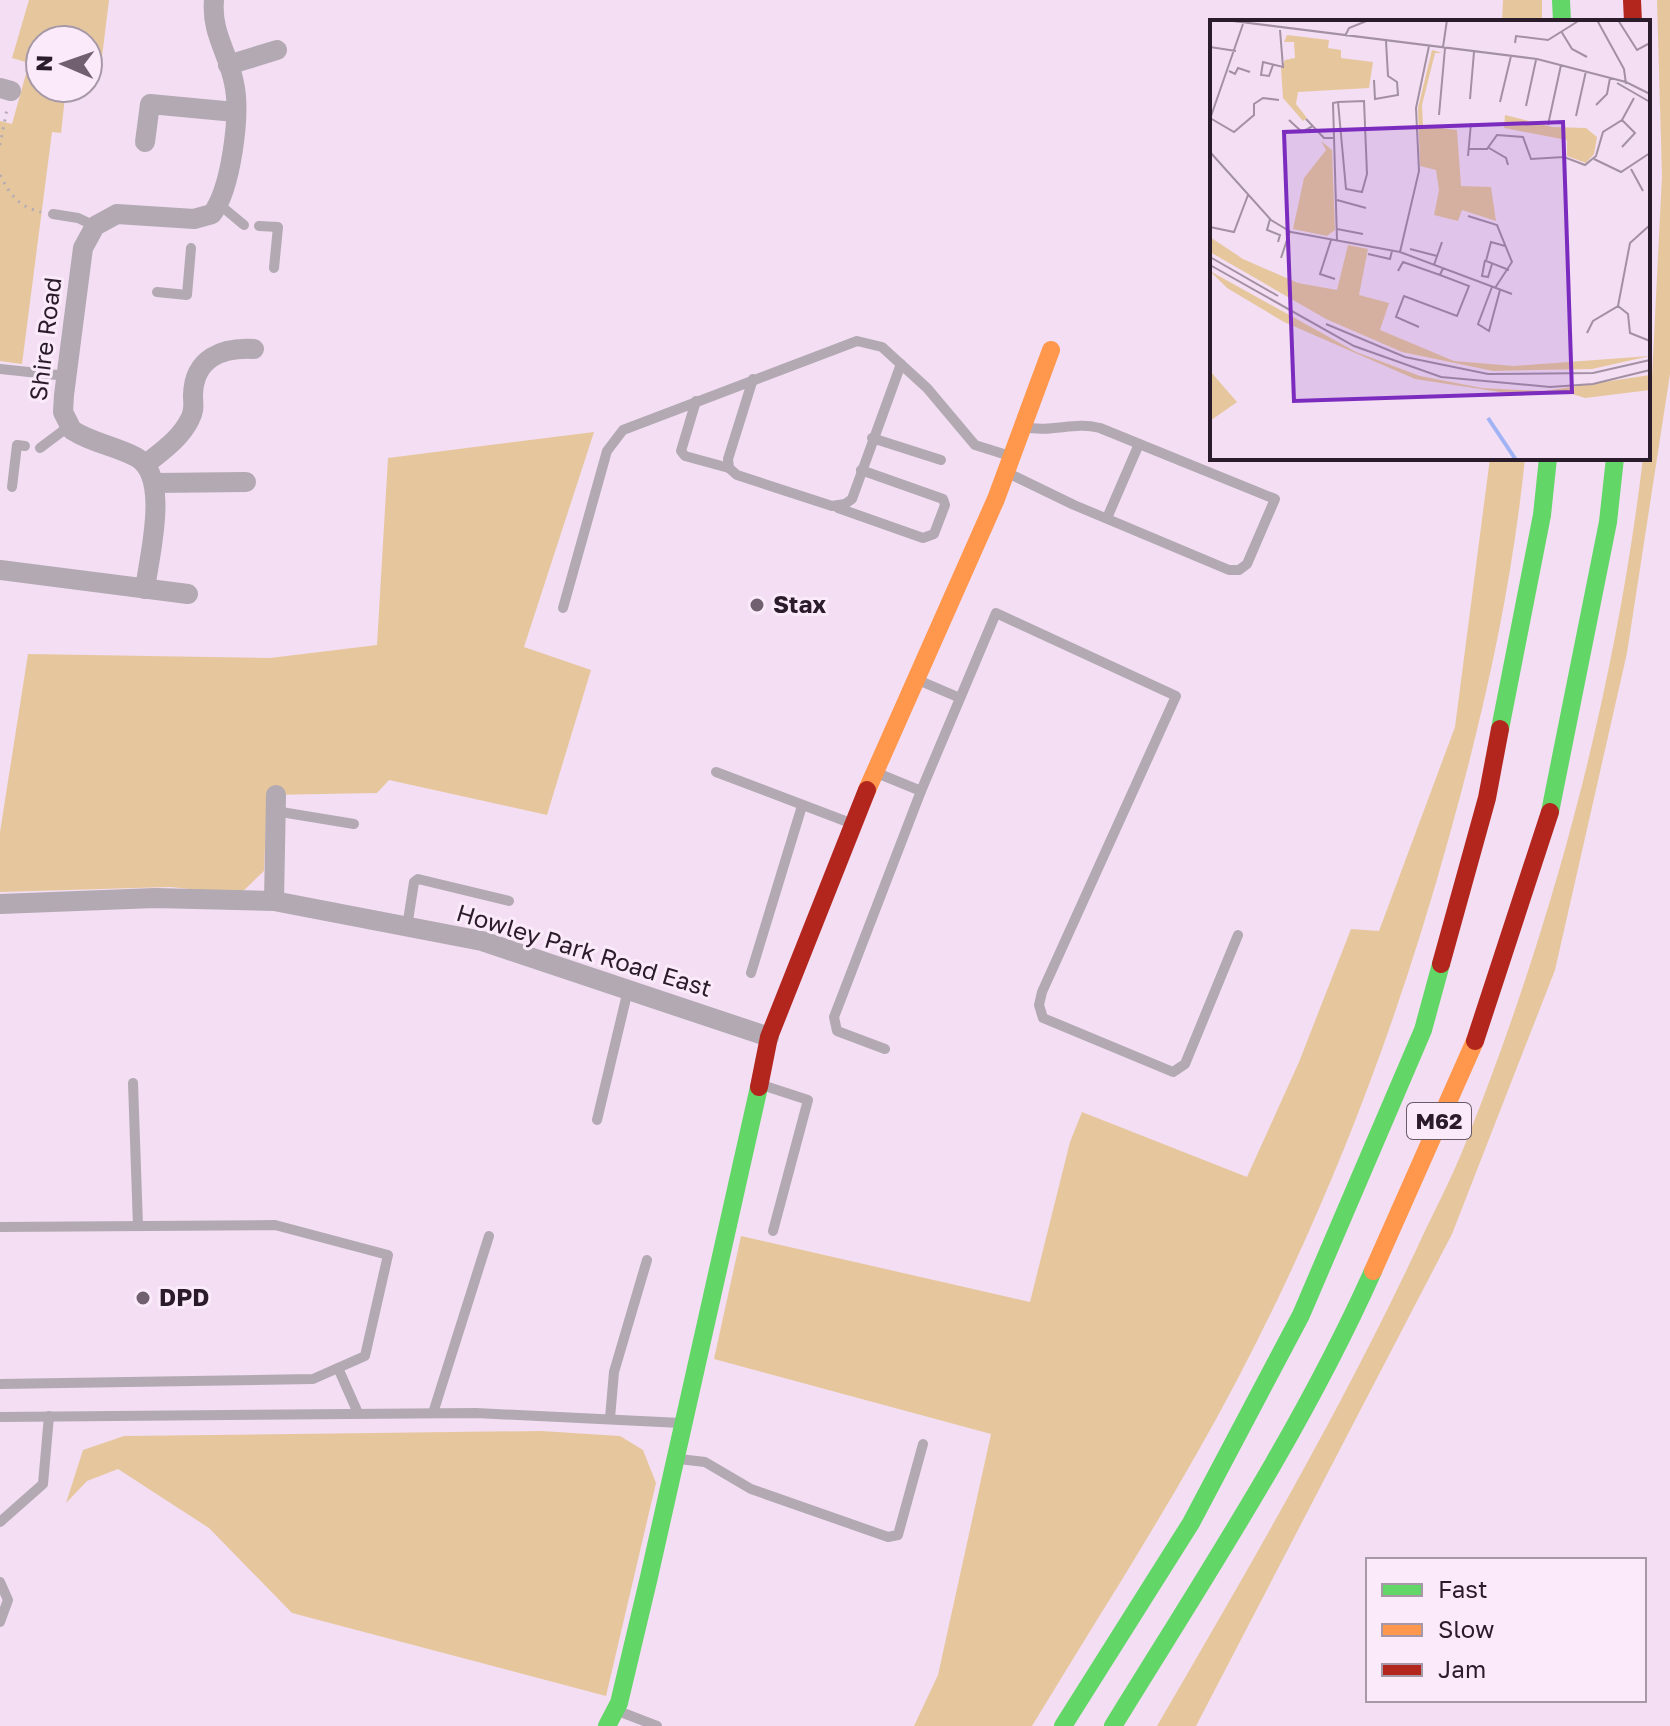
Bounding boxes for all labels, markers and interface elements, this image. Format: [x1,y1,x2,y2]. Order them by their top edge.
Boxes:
inset map [1210,20,1650,460]
north arrow [24,24,104,104]
text: N [30,54,57,72]
street label: Shire Road [23,275,66,402]
place label: Stax [773,589,826,618]
marker: Stax [748,596,766,614]
street label: Howley Park Road East [453,897,715,1002]
road number: M62 [1407,1103,1471,1139]
place label: DPD [159,1282,209,1311]
marker: DPD [134,1289,152,1307]
legend [1366,1558,1646,1702]
text: Fast [1438,1574,1488,1603]
text: Slow [1438,1614,1494,1643]
text: Jam [1438,1654,1486,1683]

